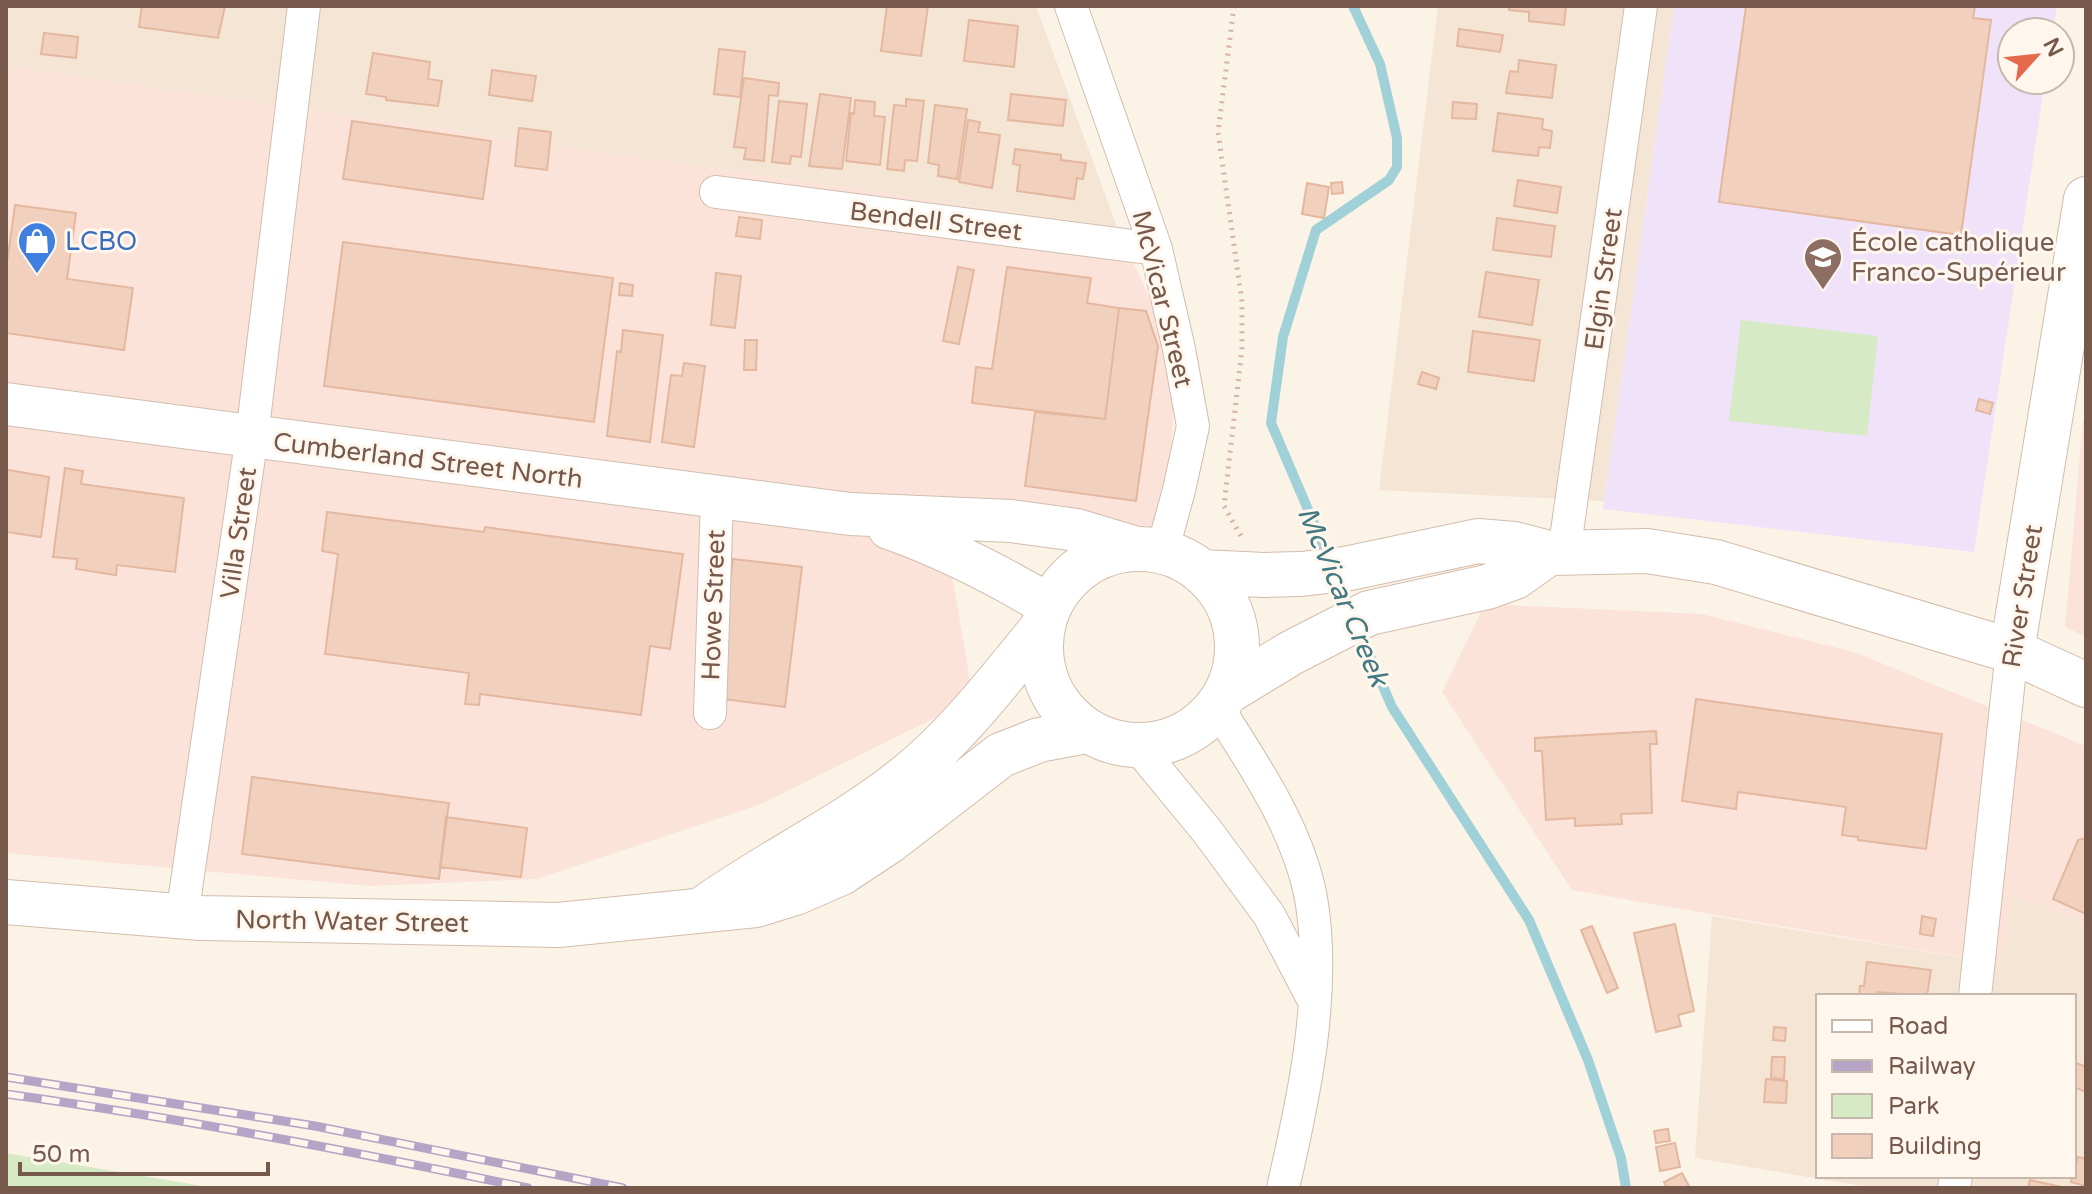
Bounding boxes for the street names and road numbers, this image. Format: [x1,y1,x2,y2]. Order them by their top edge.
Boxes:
street label: Bendell Street [848,196,1024,247]
street label: Elgin Street [1578,206,1629,352]
street label: McVicar Street [1126,207,1200,391]
street label: Cumberland Street North [271,426,585,495]
street label: Villa Street [214,465,263,601]
street label: River Street [1996,522,2049,670]
street label: Howe Street [695,529,732,681]
street label: North Water Street [235,904,469,939]

